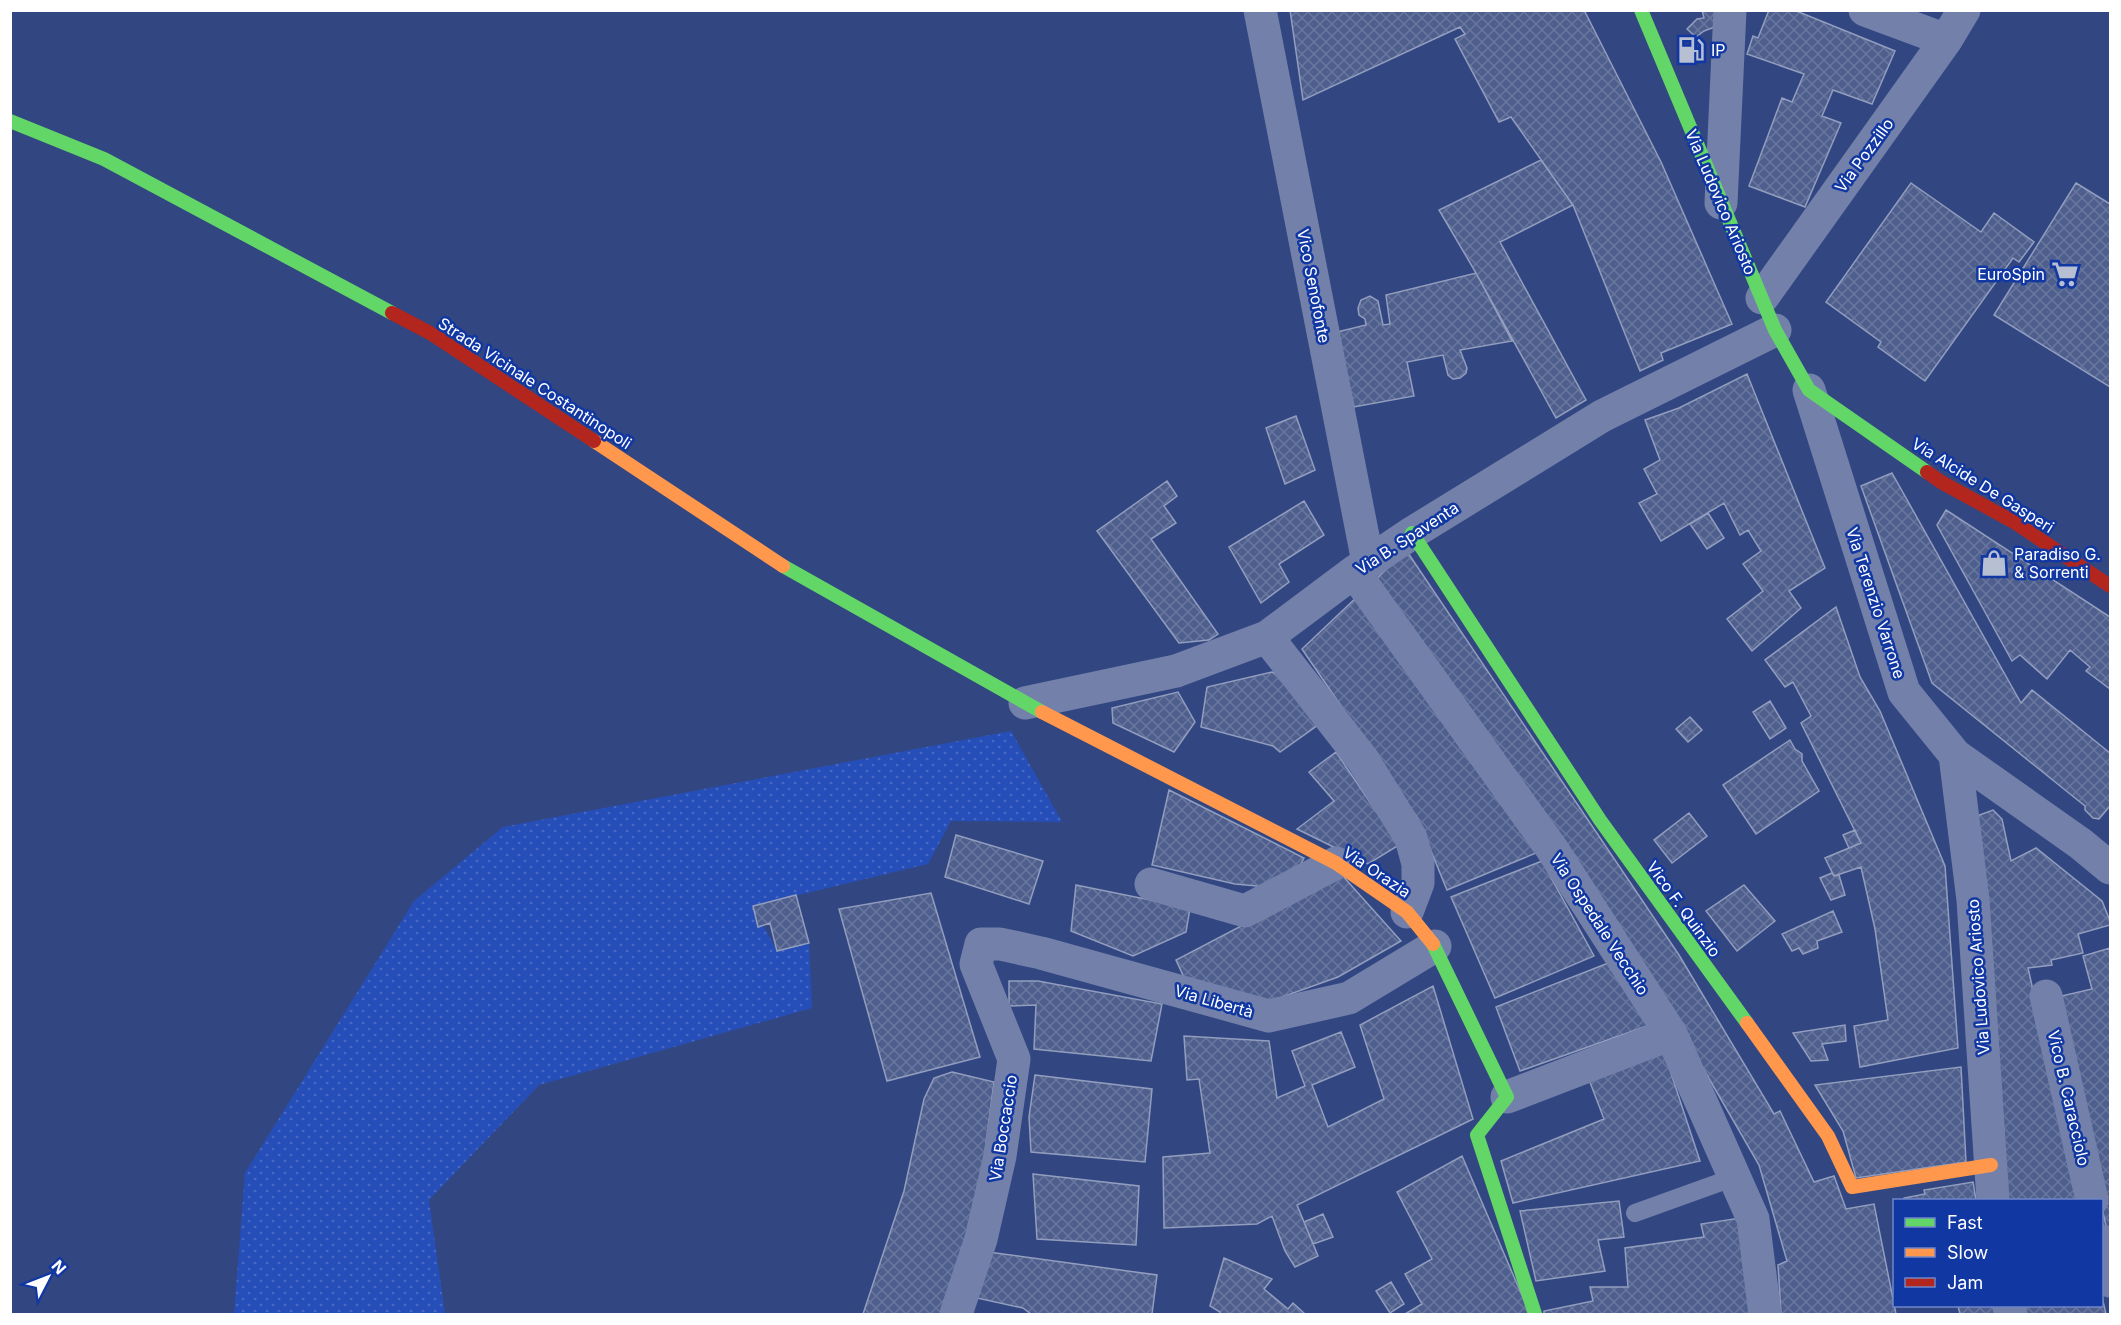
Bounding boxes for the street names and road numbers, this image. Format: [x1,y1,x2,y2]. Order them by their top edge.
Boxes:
street label: Via Pozzillo [1830,114,1898,196]
street label: Via Ludovico Ariosto [1681,126,1761,278]
street label: Vico Senofonte [1293,227,1335,345]
street label: Strada Vicinale Costantinopoli [435,313,635,453]
street label: Via Alcide De Gasperi [1908,433,2058,537]
street label: Via B. Spaventa [1352,497,1462,579]
street label: Via Terenzio Varrone [1842,525,1910,681]
street label: Via Orazia [1339,842,1415,902]
street label: Via Ospedale Vecchio [1547,849,1653,999]
street label: Vico F. Quinzio [1643,857,1725,961]
street label: Via Ludovico Ariosto [1963,899,1993,1055]
street label: Via Libertà [1172,980,1256,1022]
street label: Vico B. Caracciolo [2044,1028,2094,1168]
street label: Via Boccaccio [985,1073,1021,1183]

